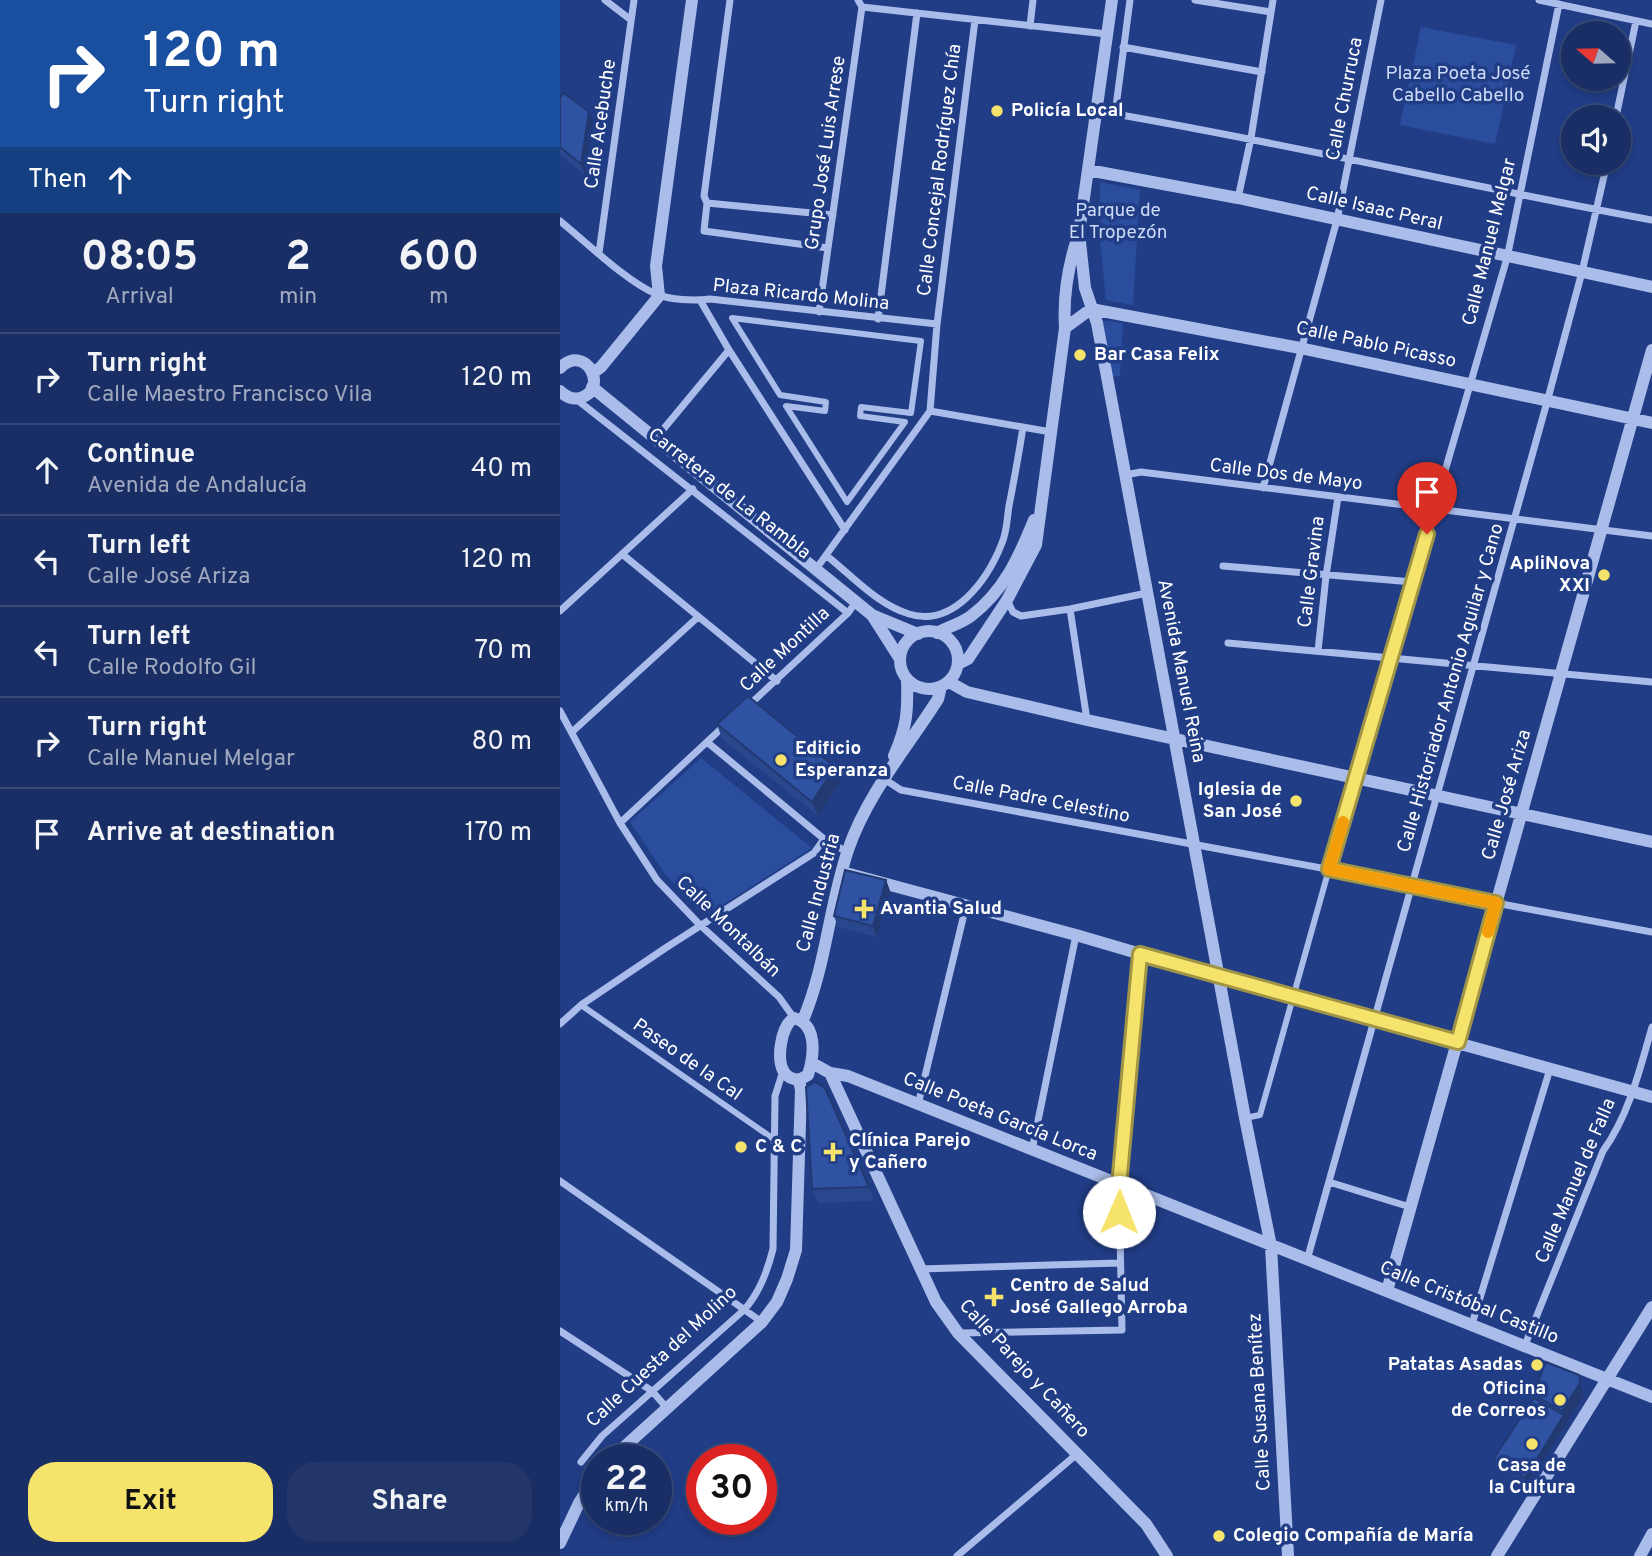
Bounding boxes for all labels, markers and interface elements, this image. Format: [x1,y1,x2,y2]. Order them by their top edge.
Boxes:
north arrow [1561,21,1631,91]
map controls [1561,21,1631,175]
text: 120 m [143,23,280,85]
icon: right [28,28,119,119]
street label: Calle Churruca [1321,35,1369,163]
street label: Calle Concejal Rodríguez Chía [913,42,967,298]
street label: Grupo José Luis Arrese [800,54,852,252]
street label: Calle Acebuche [580,58,622,190]
park label: Plaza Poeta José Cabello Cabello [1385,62,1531,108]
text: Turn right [143,84,285,124]
place label: Policía Local [1011,99,1124,123]
marker: Policía Local [989,103,1005,119]
button: sound [1561,105,1631,175]
street label: Calle Manuel Melgar [1458,155,1523,328]
icon: ahead [101,161,139,199]
text: Then [28,164,87,197]
street label: Calle Isaac Peral [1303,182,1445,236]
park label: Parque de El Tropezón [1069,199,1167,245]
text: 08:05 [81,232,198,285]
text: 2 [285,232,311,285]
text: 600 [398,232,479,285]
street label: Plaza Ricardo Molina [712,274,890,316]
text: Arrival [105,283,174,312]
text: min [279,283,317,312]
text: m [429,283,448,312]
street label: Calle Pablo Picasso [1294,316,1458,374]
place label: Bar Casa Felix [1094,343,1220,367]
marker: Bar Casa Felix [1072,347,1088,363]
text: Turn right [87,348,207,381]
icon: right [28,360,66,398]
text: 120 m [462,362,532,395]
text: Calle Maestro Francisco Vila [87,381,372,410]
street label: Carretera de La Rambla [643,423,815,565]
text: Continue [87,439,195,472]
icon: ahead [28,451,66,489]
text: 40 m [471,453,532,486]
street label: Calle Dos de Mayo [1208,454,1364,496]
pin [1397,462,1457,534]
text: Avenida de Andalucía [87,472,307,501]
icon: arrive [1408,473,1446,511]
street label: Calle Gravina [1293,515,1331,629]
street label: Calle Historiador Antonio Aguilar y Cano [1392,521,1510,855]
text: Turn left [87,530,191,563]
icon: left [28,542,66,580]
text: 120 m [462,544,532,577]
place label: ApliNova XXI [1510,552,1590,598]
text: Calle José Ariza [87,563,250,592]
marker: ApliNova XXI [1596,567,1612,583]
street label: Avenida Manuel Reina [1151,577,1211,765]
street label: Calle Montilla [735,602,835,698]
text: Turn left [87,621,191,654]
icon: left [28,633,66,671]
text: 70 m [474,635,532,668]
text: Calle Rodolfo Gil [87,654,257,683]
text: Turn right [87,712,207,745]
icon: right [28,724,66,762]
text: 80 m [472,726,532,759]
street label: Calle José Ariza [1477,727,1537,863]
place label: Edificio Esperanza [795,737,888,783]
text: Calle Manuel Melgar [87,745,295,774]
marker: Edificio Esperanza [773,752,789,768]
street label: Calle Padre Celestino [950,771,1132,829]
place label: Iglesia de San José [1198,778,1282,824]
marker: Iglesia de San José [1288,793,1304,809]
icon: arrive [28,815,66,853]
text: Arrive at destination [87,817,335,850]
text: 170 m [465,817,532,850]
street label: Calle Industria [792,831,846,955]
street label: Calle Montalbán [671,871,785,983]
place label: Avantia Salud [880,897,1002,921]
marker: Avantia Salud [854,899,874,919]
street label: Paseo de la Cal [628,1013,746,1107]
street label: Calle Poeta García Lorca [899,1067,1101,1167]
street label: Calle Manuel de Falla [1530,1095,1622,1267]
place label: Clínica Parejo y Cañero [849,1129,971,1175]
place label: C & C [755,1135,802,1159]
marker: C & C [733,1139,749,1155]
marker: Clínica Parejo y Cañero [823,1142,843,1162]
position arrow [1082,1175,1156,1249]
street label: Calle Cristóbal Castillo [1376,1256,1562,1350]
place label: Centro de Salud José Gallego Arroba [1010,1274,1188,1320]
street label: Calle Cuesta del Molino [582,1281,742,1433]
marker: Centro de Salud José Gallego Arroba [984,1287,1004,1307]
street label: Calle Parejo y Cañero [953,1294,1095,1444]
street label: Calle Susana Benítez [1243,1312,1277,1492]
place label: Patatas Asadas [1388,1353,1523,1377]
marker: Patatas Asadas [1529,1357,1545,1373]
place label: Oficina de Correos [1451,1377,1546,1423]
marker: Oficina de Correos [1552,1392,1568,1408]
marker: Casa de la Cultura [1524,1436,1540,1452]
speed limit sign: 30 [686,1444,777,1535]
place label: Casa de la Cultura [1488,1454,1576,1500]
text: 22 [605,1458,648,1502]
button: Exit [28,1462,273,1542]
button: Share [287,1462,532,1542]
text: km/h [605,1495,648,1518]
place label: Colegio Compañía de María [1233,1524,1474,1548]
marker: Colegio Compañía de María [1211,1528,1227,1544]

